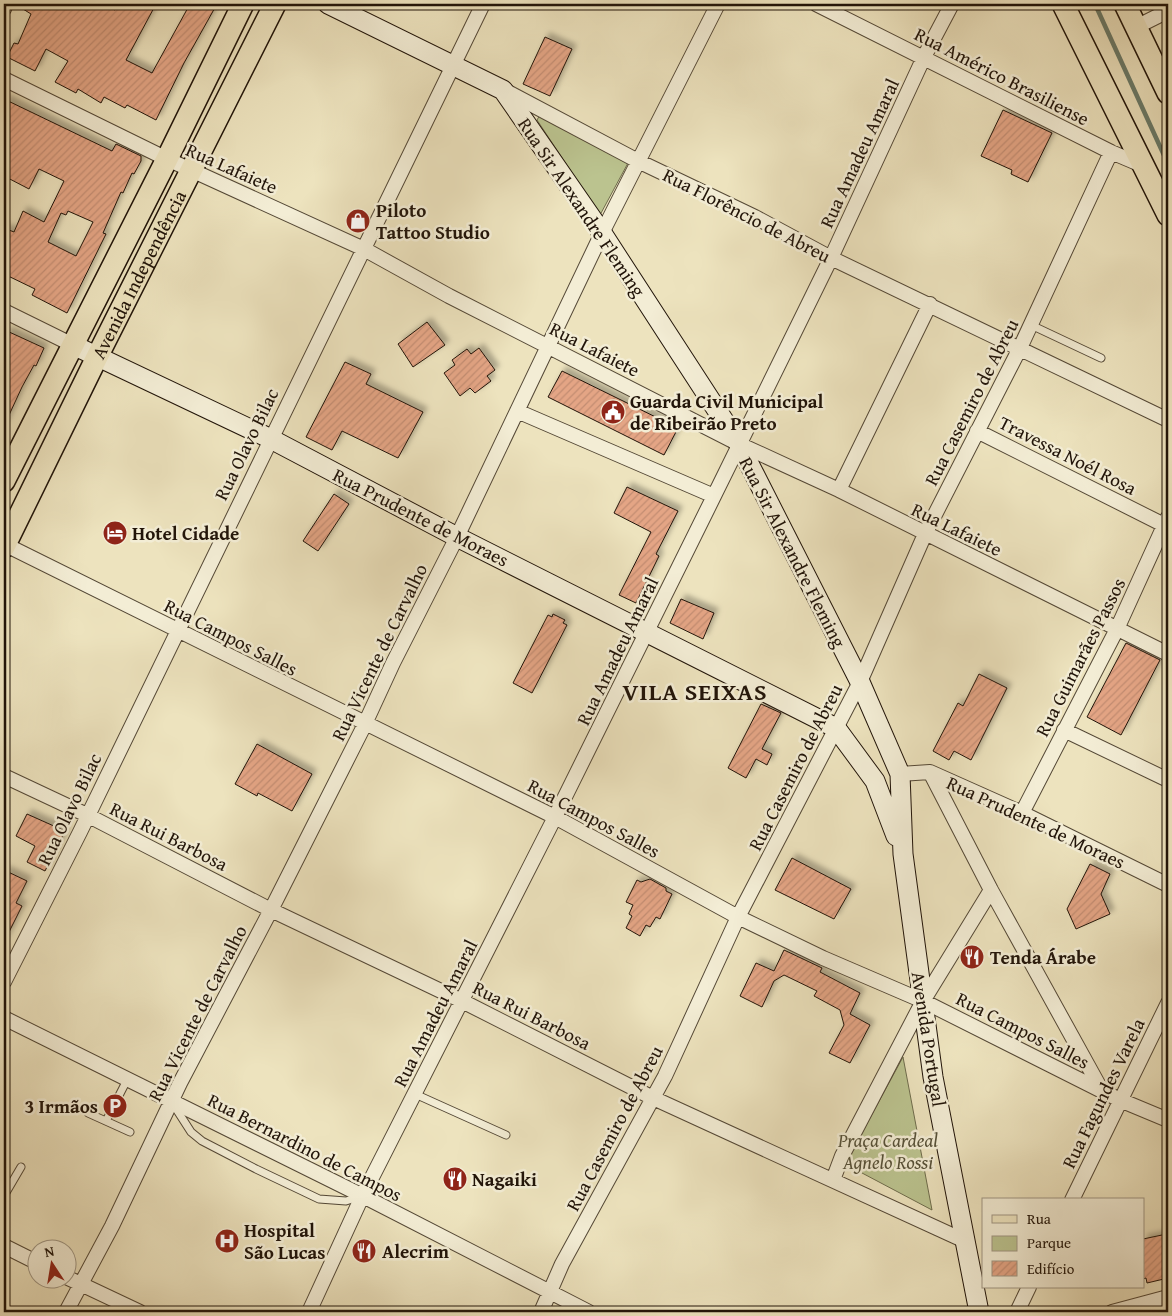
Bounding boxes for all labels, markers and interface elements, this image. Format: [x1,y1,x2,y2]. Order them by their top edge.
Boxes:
street label: Rua Américo Brasiliense [910,20,1094,132]
street label: Rua Amadeu Amaral [812,74,906,232]
street label: Rua Sir Alexandre Fleming [511,112,653,303]
street label: Rua Lafaiete [182,135,282,201]
street label: Rua Florêncio de Abreu [658,161,836,270]
street label: Avenida Independência [84,185,193,364]
place label: Piloto Tattoo Studio [376,196,490,246]
shop icon: Piloto Tattoo Studio [345,208,371,234]
street label: Rua Casemiro de Abreu [917,313,1026,490]
street label: Rua Lafaiete [545,314,645,384]
street label: Rua Olavo Bilac [207,383,285,505]
place label: Guarda Civil Municipal de Ribeirão Preto [630,387,823,437]
public building icon: Guarda Civil Municipal de Ribeirão Preto [600,399,626,425]
street label: Travessa Noél Rosa [994,408,1142,502]
street label: Rua Sir Alexandre Fleming [733,452,854,653]
street label: Rua Prudente de Moraes [328,461,514,573]
street label: Rua Lafaiete [907,495,1007,563]
place label: Hotel Cidade [132,519,239,547]
hotel icon: Hotel Cidade [102,520,128,546]
street label: Rua Vicente de Carvalho [324,559,434,745]
street label: Rua Amadeu Amaral [569,572,665,730]
street label: Rua Guimarães Passos [1028,573,1132,741]
street label: Rua Campos Salles [159,591,303,683]
district label: VILA SEIXAS [623,674,767,709]
street label: Rua Casemiro de Abreu [741,678,850,855]
street label: Rua Olavo Bilac [30,748,108,870]
street label: Rua Prudente de Moraes [942,768,1130,876]
street label: Rua Campos Salles [523,771,665,865]
street label: Rua Rui Barbosa [105,794,233,878]
street label: Rua Vicente de Carvalho [140,920,254,1106]
street label: Rua Amadeu Amaral [386,935,484,1091]
place label: Tenda Árabe [990,943,1096,971]
restaurant icon: Tenda Árabe [959,944,985,970]
street label: Avenida Portugal [905,969,953,1109]
street label: Rua Rui Barbosa [468,973,596,1057]
street label: Rua Campos Salles [951,984,1095,1076]
street label: Rua Fagundes Varela [1054,1013,1152,1173]
street label: Rua Casemiro de Abreu [559,1040,670,1216]
street label: Rua Bernardino de Campos [203,1086,407,1208]
place label: 3 Irmãos [25,1092,98,1120]
parking icon: 3 Irmãos [102,1093,128,1119]
park label: Praça Cardeal Agnelo Rossi [837,1126,938,1176]
place label: Nagaiki [472,1165,537,1193]
restaurant icon: Nagaiki [442,1166,468,1192]
legend [982,1198,1144,1288]
text: Rua [1027,1208,1051,1229]
place label: Hospital São Lucas [244,1216,325,1266]
hospital icon: Hospital São Lucas [214,1228,240,1254]
text: Parque [1027,1232,1071,1253]
place label: Alecrim [382,1237,450,1265]
north arrow [28,1238,78,1288]
restaurant icon: Alecrim [351,1238,377,1264]
text: N [43,1240,57,1262]
text: Edifício [1027,1258,1075,1279]

